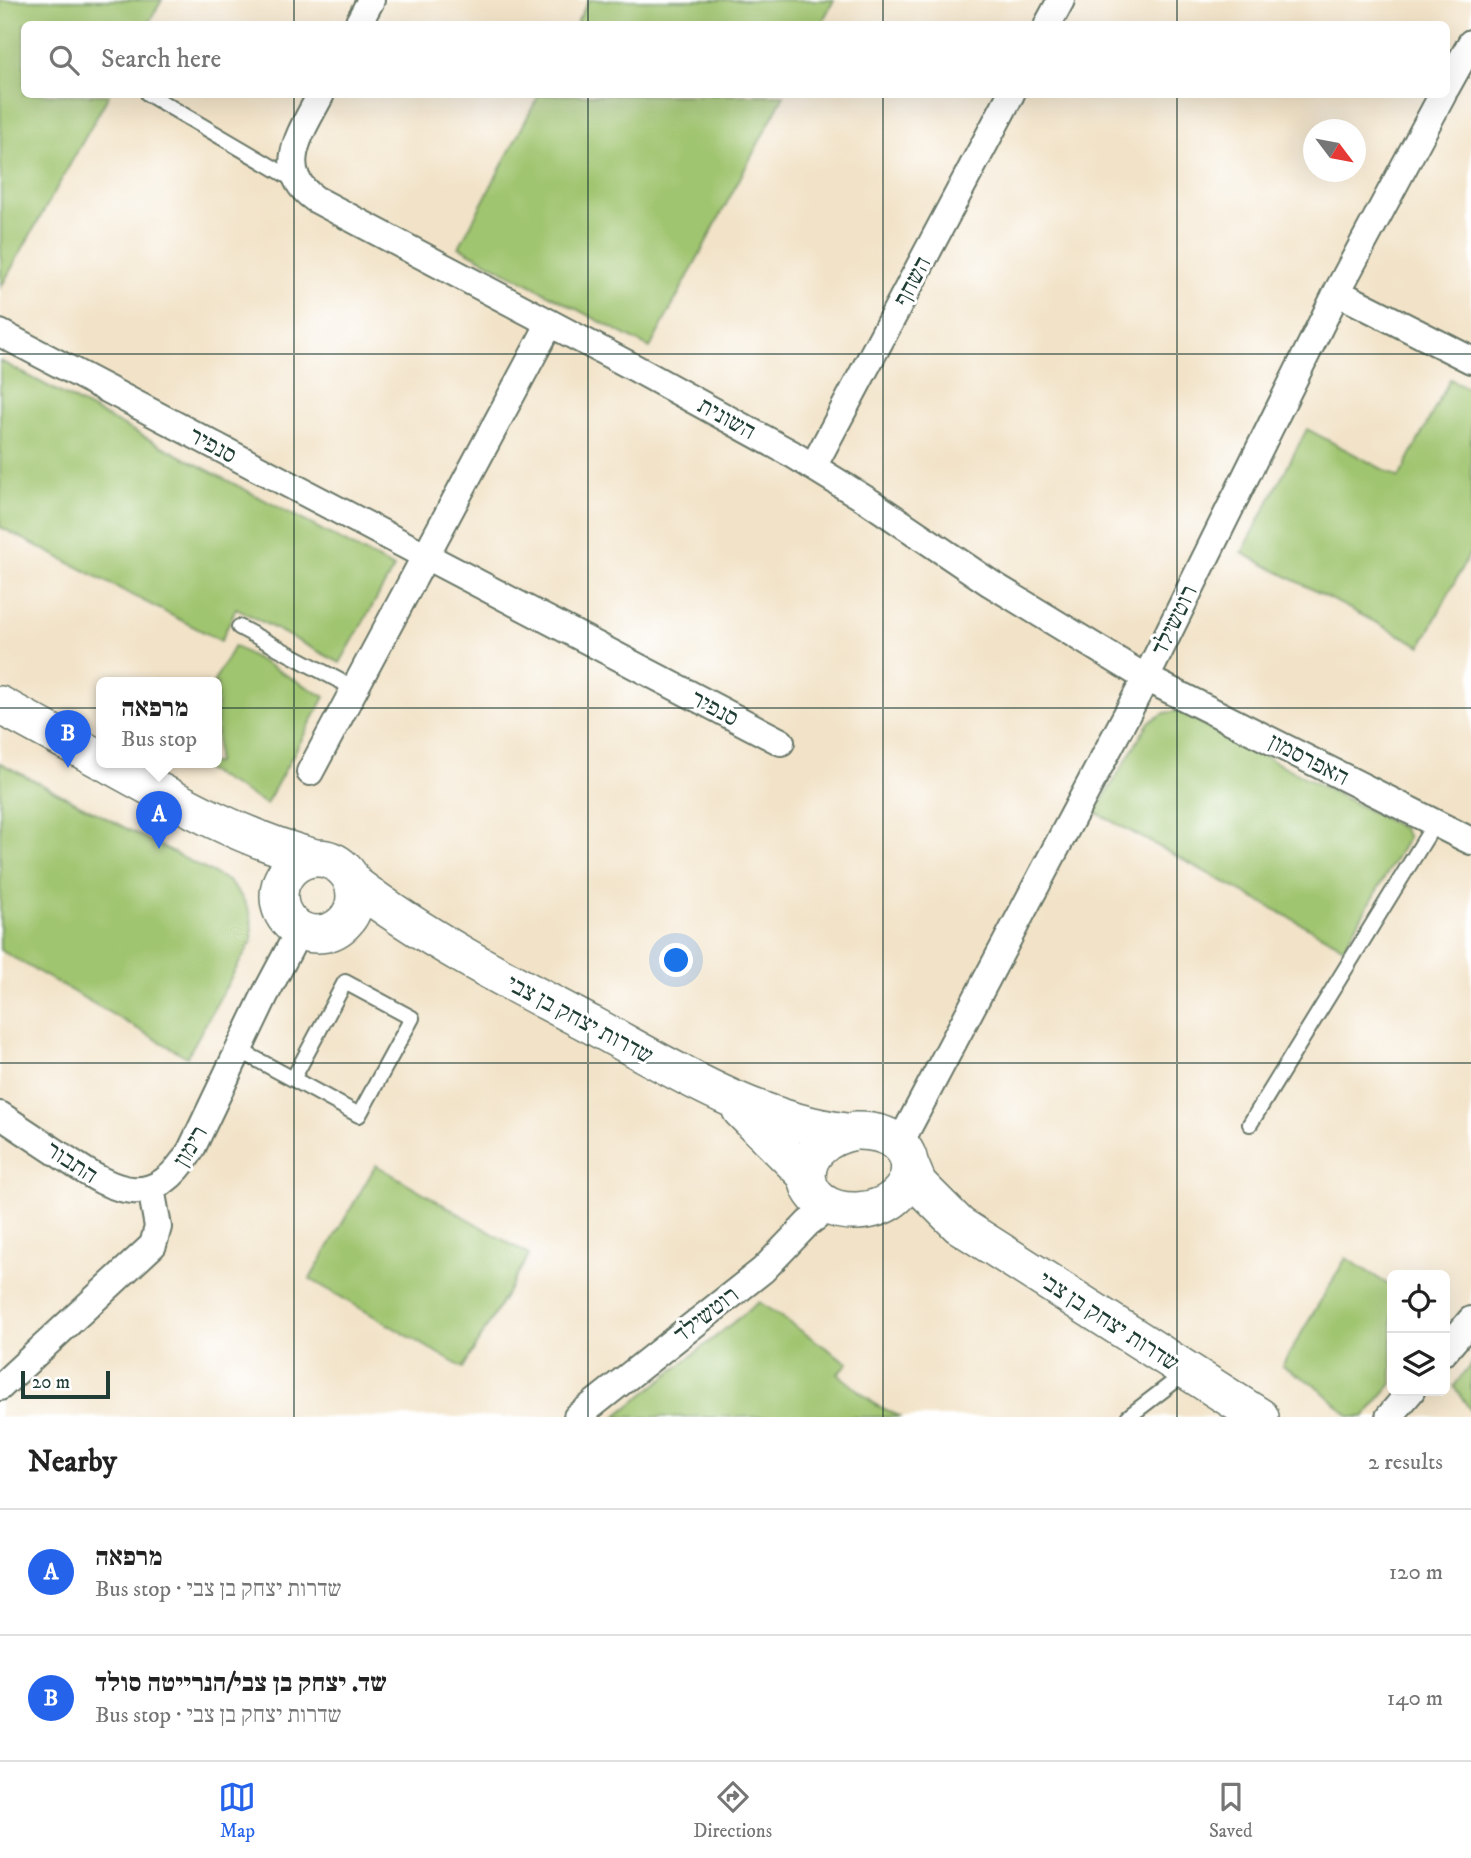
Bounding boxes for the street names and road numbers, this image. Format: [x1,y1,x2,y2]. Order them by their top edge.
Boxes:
street label: השחף [887,251,938,312]
street label: השונית [692,391,761,447]
street label: סנפיר [183,421,242,471]
street label: רוטשילד [1145,580,1205,661]
street label: סנפיר [685,684,744,734]
street label: האפרסמון [1263,727,1354,793]
street label: שדרות יצחק בן צבי [501,969,658,1071]
street label: רימון [167,1120,215,1173]
street label: התבור [40,1135,103,1191]
street label: שדרות יצחק בן צבי [1032,1265,1185,1379]
street label: רוטשילד [668,1280,745,1350]

